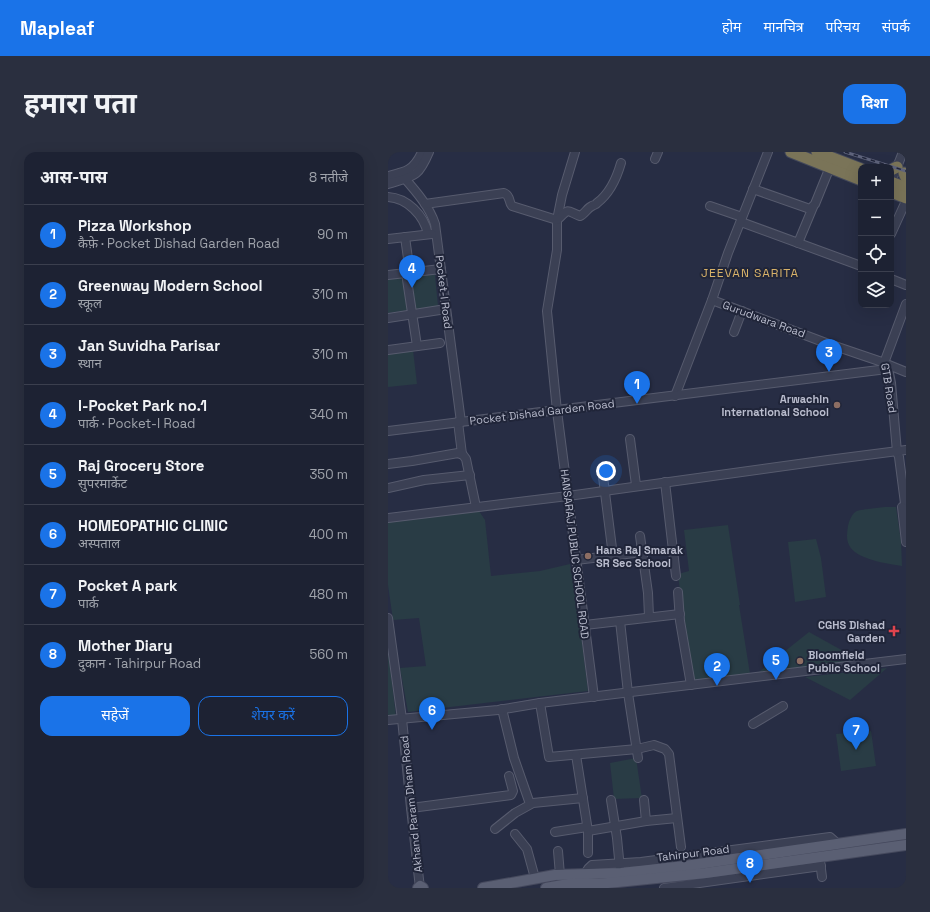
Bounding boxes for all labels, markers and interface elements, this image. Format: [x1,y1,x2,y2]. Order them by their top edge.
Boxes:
text: Mapleaf [20,16,94,41]
text: होम [722,18,741,36]
text: मानचित्र [763,18,804,36]
text: परिचय [826,18,860,36]
text: संपर्क [882,18,910,36]
button: दिशा [843,84,906,124]
text: हमारा पता [24,85,137,121]
map controls [858,164,894,308]
button: + [858,164,894,200]
text: आस-पास [40,166,107,188]
text: 8 नतीजे [309,169,348,186]
button: − [858,200,894,236]
text: Pizza Workshop [78,216,192,235]
text: 1 [50,226,56,243]
text: 90 m [317,226,348,243]
text: कैफ़े · Pocket Dishad Garden Road [78,235,280,252]
button: locate [858,236,894,272]
street label: Pocket-I Road [433,254,455,330]
pin: 4 [399,255,425,288]
district label: JEEVAN SARITA [701,265,799,281]
button: layers [858,272,894,308]
text: Greenway Modern School [78,276,263,295]
text: 2 [49,286,57,303]
text: 310 m [312,286,348,303]
text: स्कूल [78,295,102,312]
street label: Gurudwara Road [721,298,807,340]
text: Jan Suvidha Parisar [78,336,220,355]
pin: 3 [816,339,842,372]
text: 3 [49,346,57,363]
text: 310 m [312,346,348,363]
text: स्थान [78,355,102,372]
street label: GTB Road [878,362,900,414]
pin: 1 [624,371,650,404]
place label: Arwachin International School [721,392,829,419]
text: I-Pocket Park no.1 [78,396,207,415]
street label: Pocket Dishad Garden Road [469,396,615,428]
marker: Arwachin International School [832,400,842,410]
text: 4 [49,406,57,423]
text: 340 m [309,406,348,423]
text: पार्क · Pocket-I Road [78,415,195,432]
text: Raj Grocery Store [78,456,204,475]
your location [596,461,616,481]
text: 5 [49,466,57,483]
text: 350 m [310,466,348,483]
street label: HANSARAJ PUBLIC SCHOOL ROAD [558,468,592,640]
text: सुपरमार्केट [78,475,127,492]
text: HOMEOPATHIC CLINIC [78,516,228,535]
text: 6 [49,526,57,543]
text: 400 m [309,526,348,543]
text: अस्पताल [78,535,120,552]
place label: Hans Raj Smarak SR Sec School [596,543,684,570]
marker: Hans Raj Smarak SR Sec School [583,551,593,561]
text: Pocket A park [78,576,178,595]
text: 7 [49,586,57,603]
text: 480 m [309,586,348,603]
text: पार्क [78,595,99,612]
place label: CGHS Dishad Garden [818,618,885,645]
marker: CGHS Dishad Garden [888,625,900,637]
text: Mother Diary [78,636,173,655]
text: 8 [49,646,57,663]
text: 560 m [309,646,348,663]
pin: 5 [763,647,789,680]
place label: Bloomfield Public School [808,648,880,675]
pin: 2 [704,653,730,686]
text: दुकान · Tahirpur Road [78,655,201,672]
marker: Bloomfield Public School [795,656,805,666]
button: सहेजें [40,696,190,736]
button: शेयर करें [198,696,348,736]
pin: 6 [419,697,445,730]
pin: 7 [843,717,869,750]
street label: Akhand Param Dham Road [397,735,425,873]
street label: Tahirpur Road [656,842,730,864]
pin: 8 [737,850,763,883]

